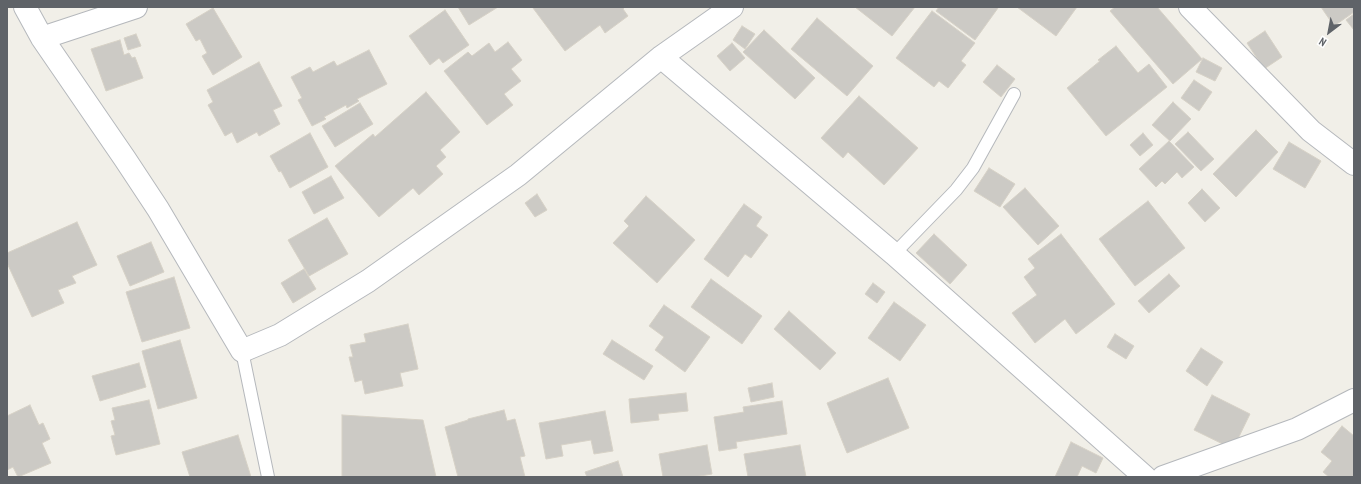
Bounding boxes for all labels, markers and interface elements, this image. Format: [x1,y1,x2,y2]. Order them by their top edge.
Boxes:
north arrow [1309,12,1349,52]
text: N [1316,35,1329,50]

